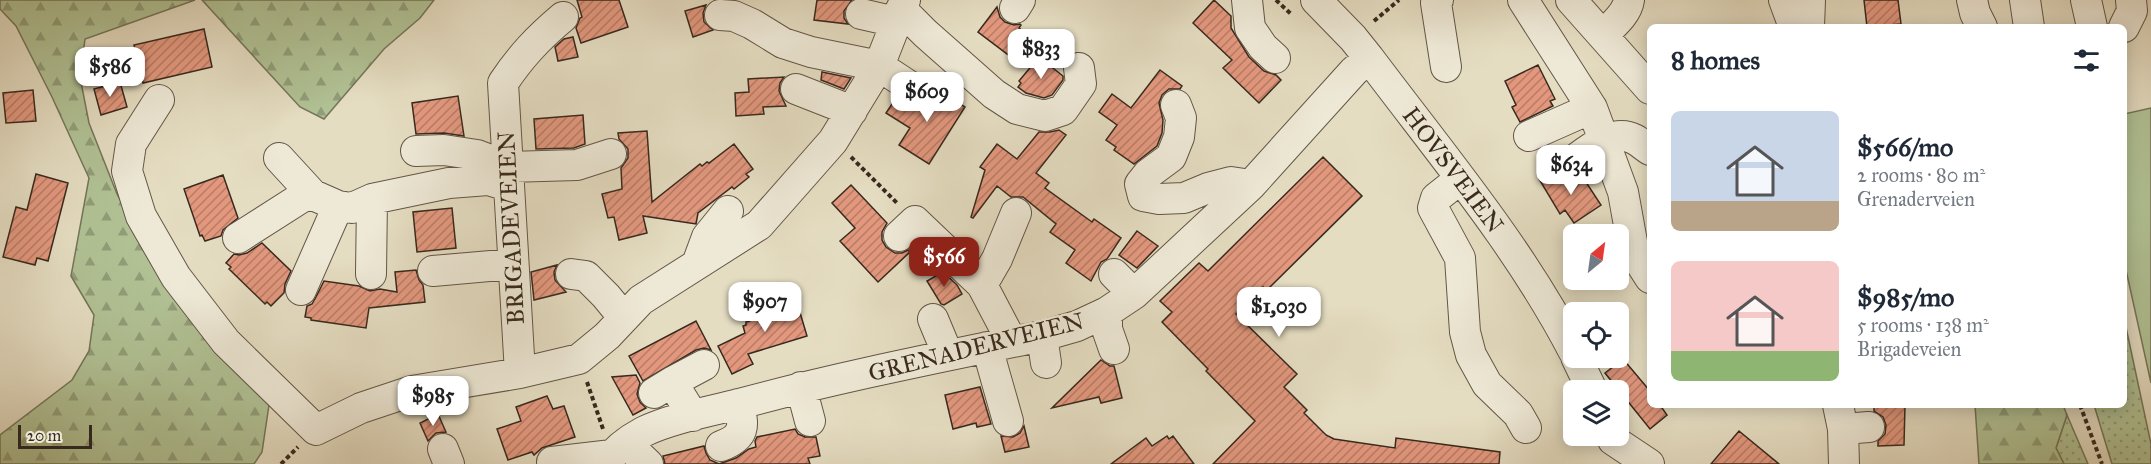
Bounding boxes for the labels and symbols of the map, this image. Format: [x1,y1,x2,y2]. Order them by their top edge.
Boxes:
pin: $833 [1005,29,1077,80]
pin: $586 [74,47,146,98]
pin: $609 [891,72,963,123]
street label: HOVSVEIEN [1396,101,1510,239]
street label: BRIGADEVEIEN [491,131,531,325]
pin: $634 [1535,145,1607,196]
north arrow [1563,224,1629,290]
pin: $566 [908,237,980,288]
pin: $907 [729,282,801,333]
pin: $1,030 [1230,287,1328,338]
street label: GRENADERVEIEN [865,306,1087,388]
pin: $985 [397,376,469,427]
scale bar [18,422,92,450]

